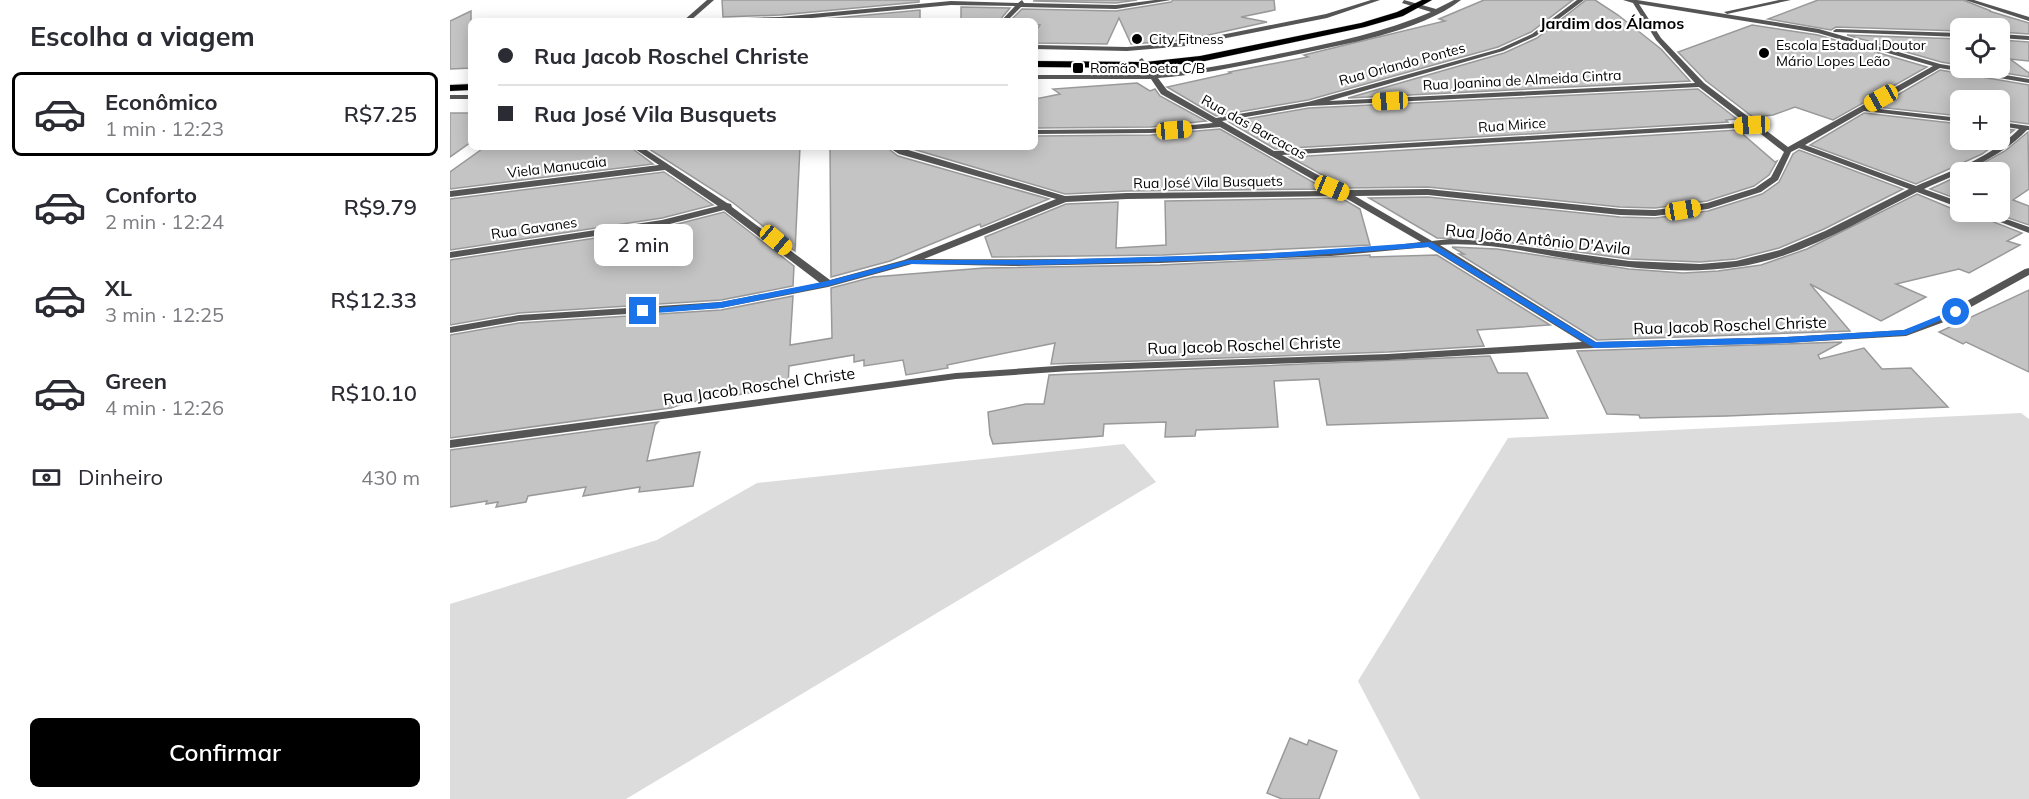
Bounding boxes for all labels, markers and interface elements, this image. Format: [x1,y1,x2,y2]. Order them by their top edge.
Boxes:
district label: Jardim dos Álamos [1540,13,1684,33]
map controls [1950,18,2010,222]
button: locate [1950,18,2010,78]
text: Escolha a viagem [30,19,255,53]
place label: City Fitness [1149,30,1224,48]
marker: City Fitness [1130,32,1144,46]
place label: Escola Estadual Doutor Mário Lopes Leão [1776,36,1927,70]
street label: Rua Orlando Pontes [1337,38,1467,90]
text: Rua Jacob Roschel Christe [534,42,809,70]
marker: Escola Estadual Doutor Mário Lopes Leão [1757,46,1771,60]
place label: Romão Boeta C/B [1090,59,1205,77]
marker: Romão Boeta C/B [1071,61,1085,75]
street label: Rua Joanina de Almeida Cintra [1422,66,1622,94]
car [1861,81,1901,115]
icon: car [33,87,87,141]
text: Econômico [105,88,218,116]
button: + [1950,90,2010,150]
street label: Rua das Barcacas [1198,91,1310,163]
car [1372,91,1408,111]
text: R$7.25 [344,100,417,128]
text: Rua José Vila Busquets [534,100,777,128]
street label: Rua Mirice [1477,114,1547,136]
car [1734,115,1770,135]
text: 1 min · 12:23 [105,116,224,141]
car [1155,119,1193,141]
street label: Viela Manucaia [506,152,608,182]
button: − [1950,162,2010,222]
street label: Rua José Vila Busquets [1133,172,1283,192]
car [1312,173,1352,203]
icon: car [33,180,87,234]
text: Conforto [105,181,197,209]
text: R$9.79 [344,193,417,221]
car [1664,198,1702,222]
text: 2 min · 12:24 [105,209,224,234]
street label: Rua Gavanes [490,213,578,243]
street label: Rua João Antônio D'Avila [1444,219,1632,259]
car [756,222,796,258]
callout: 2 min [594,224,692,266]
text: 2 min [618,232,669,257]
icon: car [33,273,87,327]
text: XL [105,274,132,302]
text: R$12.33 [330,286,417,314]
route end [629,297,656,324]
route start [1942,298,1969,325]
text: 3 min · 12:25 [105,302,224,327]
street label: Rua Jacob Roschel Christe [1633,312,1827,338]
street label: Rua Jacob Roschel Christe [1147,332,1341,358]
street label: Rua Jacob Roschel Christe [662,363,856,409]
icon: car [33,366,87,420]
text: Green [105,367,167,395]
text: R$10.10 [330,379,417,407]
text: 4 min · 12:26 [105,395,224,420]
icon: cash [30,461,63,494]
text: Dinheiro [78,463,163,491]
text: 430 m [361,465,420,490]
button: Confirmar [30,718,420,787]

